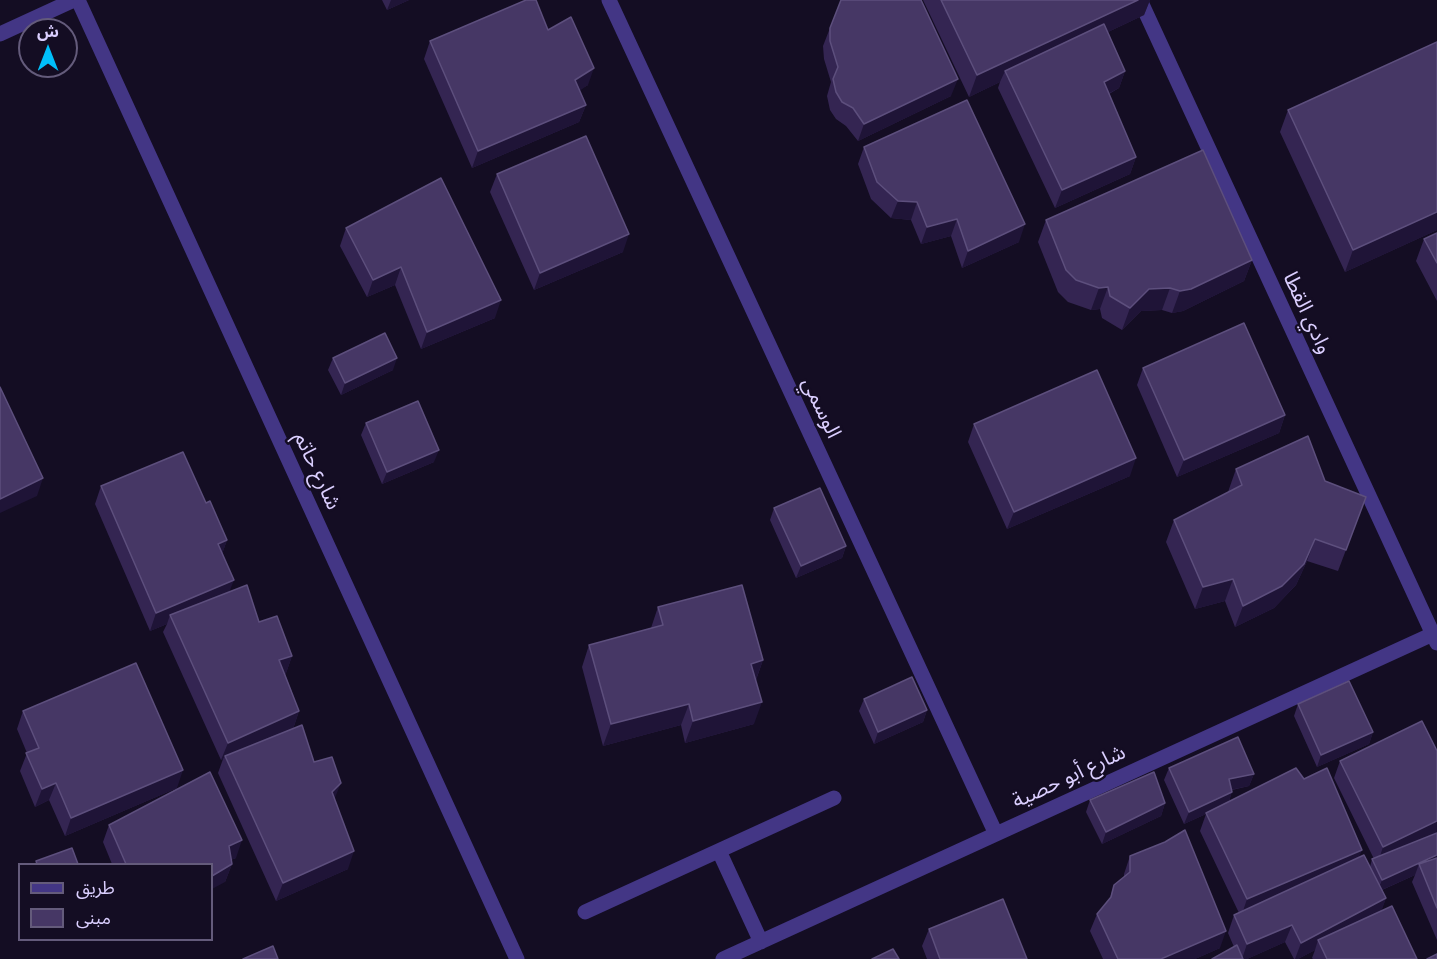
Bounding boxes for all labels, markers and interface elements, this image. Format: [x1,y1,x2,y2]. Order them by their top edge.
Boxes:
north arrow [18,18,78,78]
text: ش [37,22,59,41]
street label: وادي القطا [1277,268,1337,358]
street label: الوسمي [796,373,846,443]
street label: شارع حاتم [288,428,346,514]
street label: شارع أبو حصية [1008,740,1130,814]
legend [18,863,213,941]
text: طريق [76,877,115,899]
text: مبنى [76,907,111,929]

